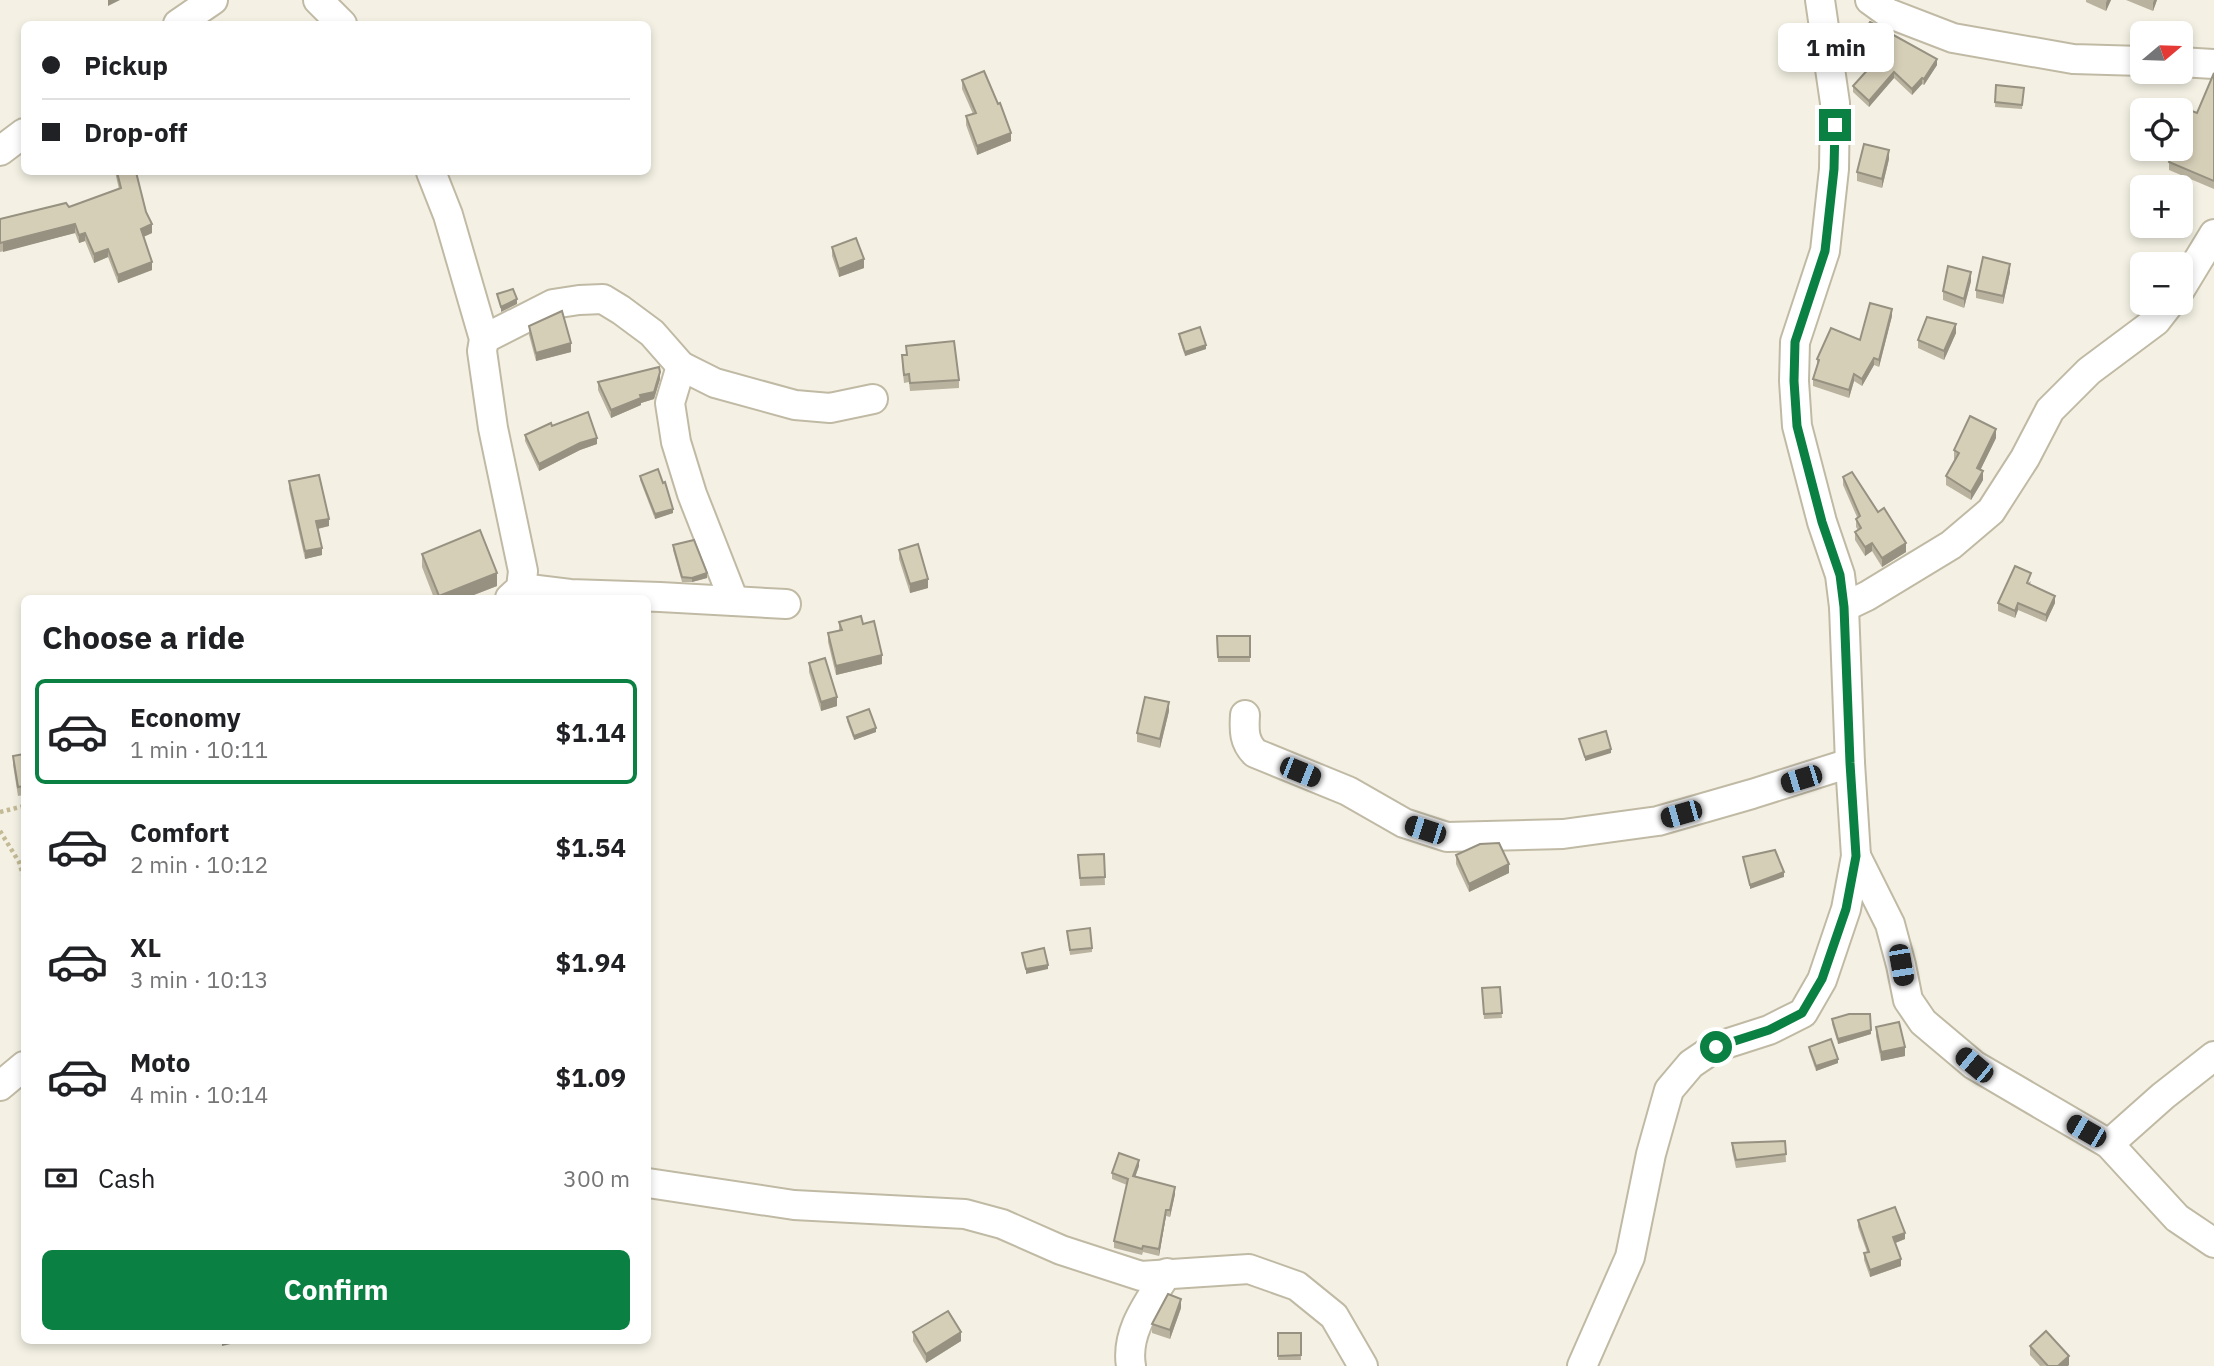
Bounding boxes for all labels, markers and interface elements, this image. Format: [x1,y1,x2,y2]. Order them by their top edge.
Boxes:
north arrow [2130,21,2193,84]
map controls [2130,21,2193,315]
callout: 1 min [1777,24,1893,72]
text: 1 min [1806,32,1866,62]
text: Pickup [84,48,168,82]
button: locate [2130,98,2193,161]
route end [1819,109,1851,141]
text: Drop-off [84,115,187,149]
button: + [2130,175,2193,238]
button: − [2130,252,2193,315]
text: Choose a ride [42,616,245,658]
icon: car [46,700,109,763]
text: Economy [130,700,241,734]
text: $1.14 [556,715,626,749]
text: 1 min · 10:11 [130,734,268,764]
car [1277,754,1324,790]
car [1778,763,1825,795]
car [1658,798,1705,830]
car [1402,814,1449,846]
icon: car [46,815,109,878]
text: Comfort [130,815,229,849]
text: $1.54 [556,830,626,864]
text: 2 min · 10:12 [130,849,268,879]
icon: car [46,930,109,993]
text: XL [130,930,161,964]
car [1888,942,1915,988]
text: $1.94 [556,945,626,979]
text: 3 min · 10:13 [130,964,268,994]
route start [1700,1031,1732,1063]
car [1952,1043,1997,1087]
icon: car [46,1045,109,1108]
text: Moto [130,1045,190,1079]
text: $1.09 [556,1060,626,1094]
text: 4 min · 10:14 [130,1079,268,1109]
car [2063,1111,2110,1151]
icon: cash [42,1159,80,1197]
text: Cash [98,1161,155,1195]
text: 300 m [563,1163,630,1193]
button: Confirm [42,1250,630,1330]

